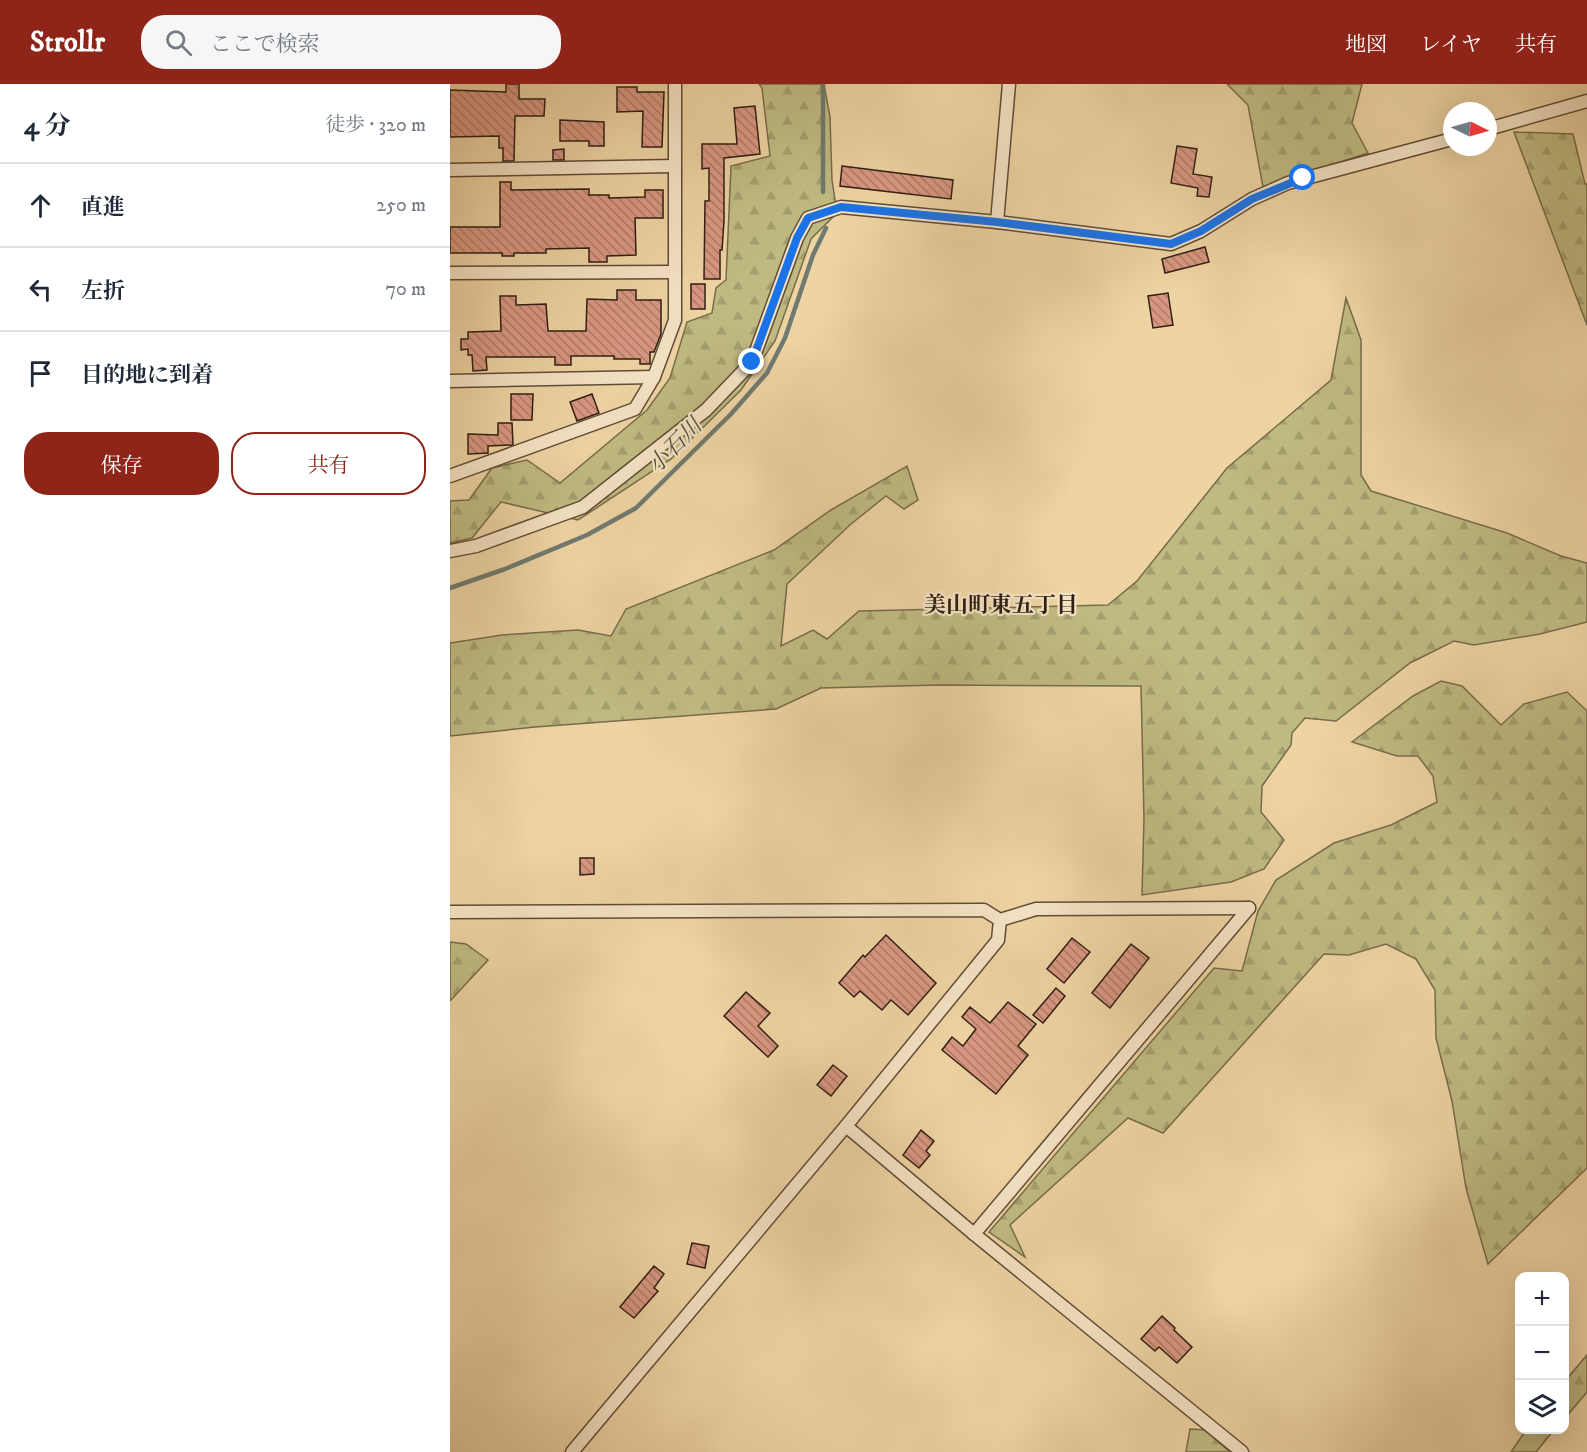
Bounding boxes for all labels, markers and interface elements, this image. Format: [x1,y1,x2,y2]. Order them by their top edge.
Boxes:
search box [141,15,561,69]
text: Strollr [30,25,105,60]
icon: search [162,26,195,59]
text: ここで検索 [210,31,320,58]
text: 地図 [1345,32,1387,58]
text: レイヤ [1420,32,1482,58]
text: 共有 [1515,32,1557,58]
north arrow [1443,102,1497,156]
text: 4 分 [24,110,71,143]
text: 徒歩 · 320 m [325,113,426,138]
route start [1289,164,1315,190]
icon: ahead [24,189,57,222]
text: 250 m [376,193,426,218]
text: 直進 [81,194,125,221]
icon: left [24,273,57,306]
text: 70 m [385,277,426,302]
text: 左折 [81,278,125,305]
route end [738,348,764,374]
icon: arrive [24,357,57,390]
text: 目的地に到着 [81,362,213,389]
water label: 小石川 [642,411,709,479]
button: 保存 [24,432,219,495]
button: 共有 [231,432,426,495]
district label: 美山町東五丁目 [924,592,1078,619]
map controls [1515,1272,1569,1434]
button: + [1515,1272,1569,1326]
button: − [1515,1326,1569,1380]
button: layers [1515,1380,1569,1434]

